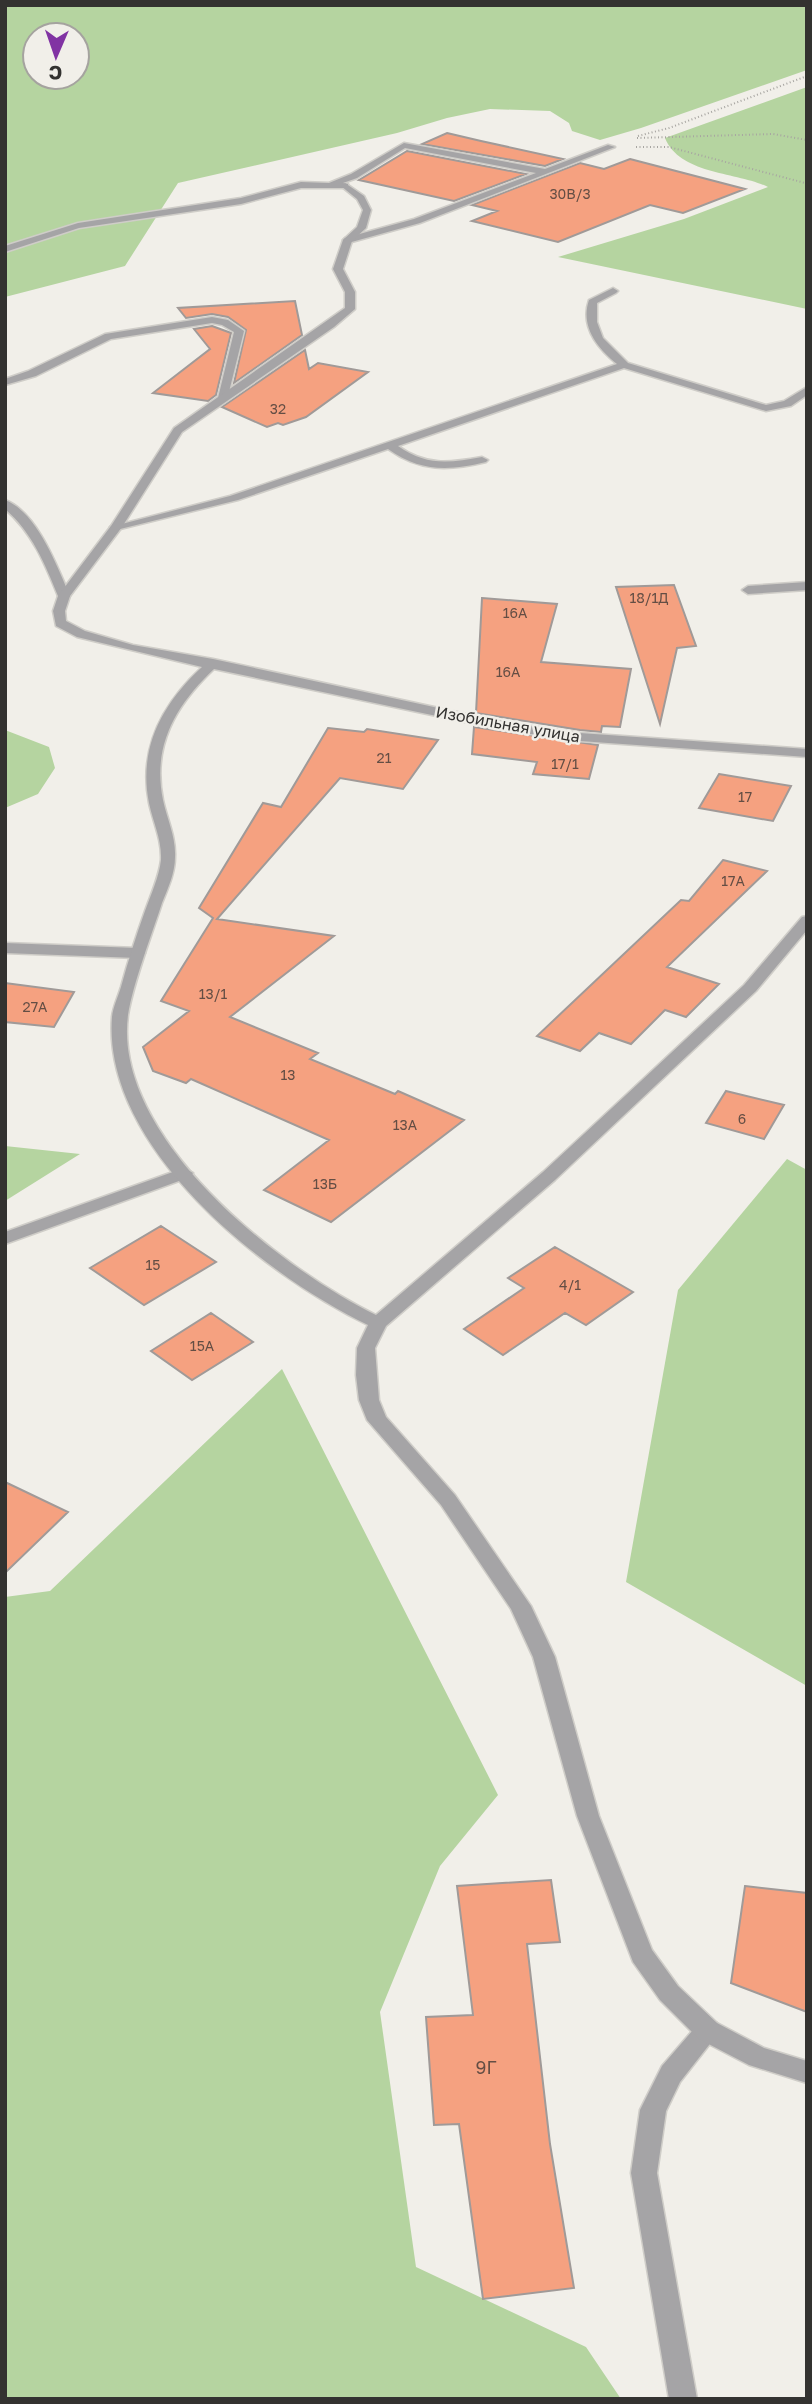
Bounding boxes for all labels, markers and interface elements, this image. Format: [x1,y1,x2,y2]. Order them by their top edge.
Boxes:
north arrow [21,21,91,91]
text: С [48,62,63,85]
house number: 30В/3 [549,185,591,202]
house number: 32 [270,400,286,417]
house number: 18/1Д [629,589,669,606]
house number: 16А [503,604,528,621]
house number: 16А [496,663,521,680]
street label: Изобильная улица [434,701,582,747]
house number: 21 [377,749,392,766]
house number: 17/1 [551,755,579,772]
house number: 17 [738,788,752,805]
house number: 17А [721,872,745,889]
house number: 13/1 [199,985,227,1002]
house number: 27А [23,998,48,1015]
house number: 13 [281,1066,295,1083]
house number: 6 [738,1110,746,1127]
house number: 13А [393,1116,418,1133]
house number: 13Б [313,1175,337,1192]
house number: 15 [146,1256,160,1273]
house number: 4/1 [559,1276,581,1293]
house number: 15А [190,1337,215,1354]
house number: 9Г [476,2056,496,2078]

